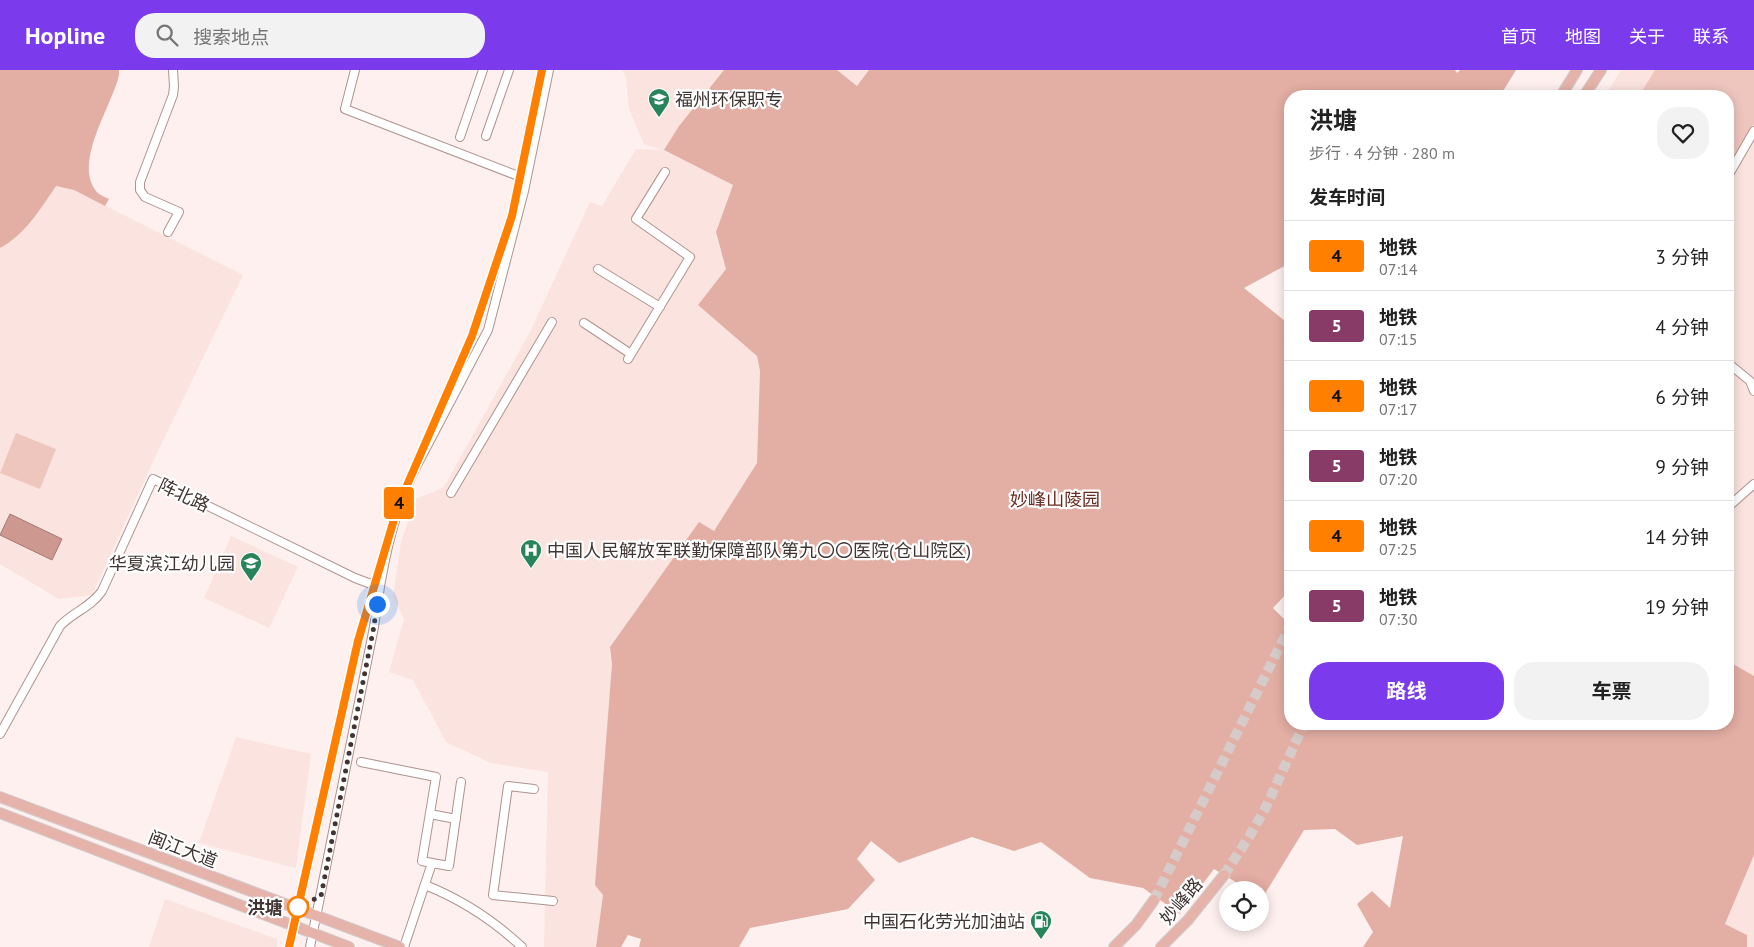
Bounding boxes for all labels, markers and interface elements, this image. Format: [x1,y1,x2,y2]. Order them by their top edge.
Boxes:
search box [135,13,485,58]
text: Hopline [25,20,105,51]
icon: search [153,21,181,49]
text: 搜索地点 [193,25,269,49]
text: 首页 [1501,25,1537,48]
text: 地图 [1565,25,1601,48]
text: 关于 [1629,25,1665,48]
text: 联系 [1693,25,1729,48]
school or university icon: 福州环保职专 [647,87,671,118]
place label: 福州环保职专 [675,88,783,111]
text: 洪塘 [1309,105,1357,136]
button: heart [1657,107,1709,159]
text: 步行 · 4 分钟 · 280 m [1309,143,1455,163]
text: 发车时间 [1309,185,1385,209]
text: 地铁 [1379,235,1417,259]
text: 4 [1331,244,1342,267]
text: 3 分钟 [1656,245,1709,269]
text: 07:14 [1379,259,1417,279]
text: 地铁 [1379,305,1417,329]
text: 5 [1331,314,1342,337]
text: 4 分钟 [1656,315,1709,339]
text: 07:15 [1379,329,1417,349]
text: 地铁 [1379,375,1417,399]
text: 4 [1331,384,1342,407]
text: 6 分钟 [1656,385,1709,409]
text: 07:17 [1379,399,1417,419]
text: 地铁 [1379,445,1417,469]
text: 5 [1331,454,1342,477]
text: 9 分钟 [1656,455,1709,479]
text: 07:20 [1379,469,1417,489]
street label: 阵北路 [155,473,213,517]
line badge: 4 [383,487,415,519]
park label: 妙峰山陵园 [1010,488,1100,511]
text: 4 [394,491,404,514]
text: 地铁 [1379,515,1417,539]
text: 4 [1331,524,1342,547]
text: 14 分钟 [1645,525,1709,549]
hospital icon: 中国人民解放军联勤保障部队第九〇〇医院(仓山院区) [519,538,543,569]
place label: 中国人民解放军联勤保障部队第九〇〇医院(仓山院区) [547,539,971,562]
text: 07:25 [1379,539,1417,559]
school or university icon: 华夏滨江幼儿园 [239,551,263,582]
place label: 华夏滨江幼儿园 [109,552,235,575]
text: 地铁 [1379,585,1417,609]
your location [365,592,390,617]
text: 5 [1331,594,1342,617]
text: 19 分钟 [1645,595,1709,619]
text: 07:30 [1379,609,1417,629]
button: 路线 [1309,662,1504,720]
button: 车票 [1514,662,1709,720]
street label: 闽江大道 [145,825,221,873]
street label: 妙峰路 [1155,873,1207,929]
map controls [1219,881,1269,931]
button: locate [1219,881,1269,931]
place label: 洪塘 [247,896,283,919]
marker: 洪塘 [287,896,309,918]
fuel station icon: 中国石化劳光加油站 [1029,909,1053,940]
place label: 中国石化劳光加油站 [863,910,1025,933]

